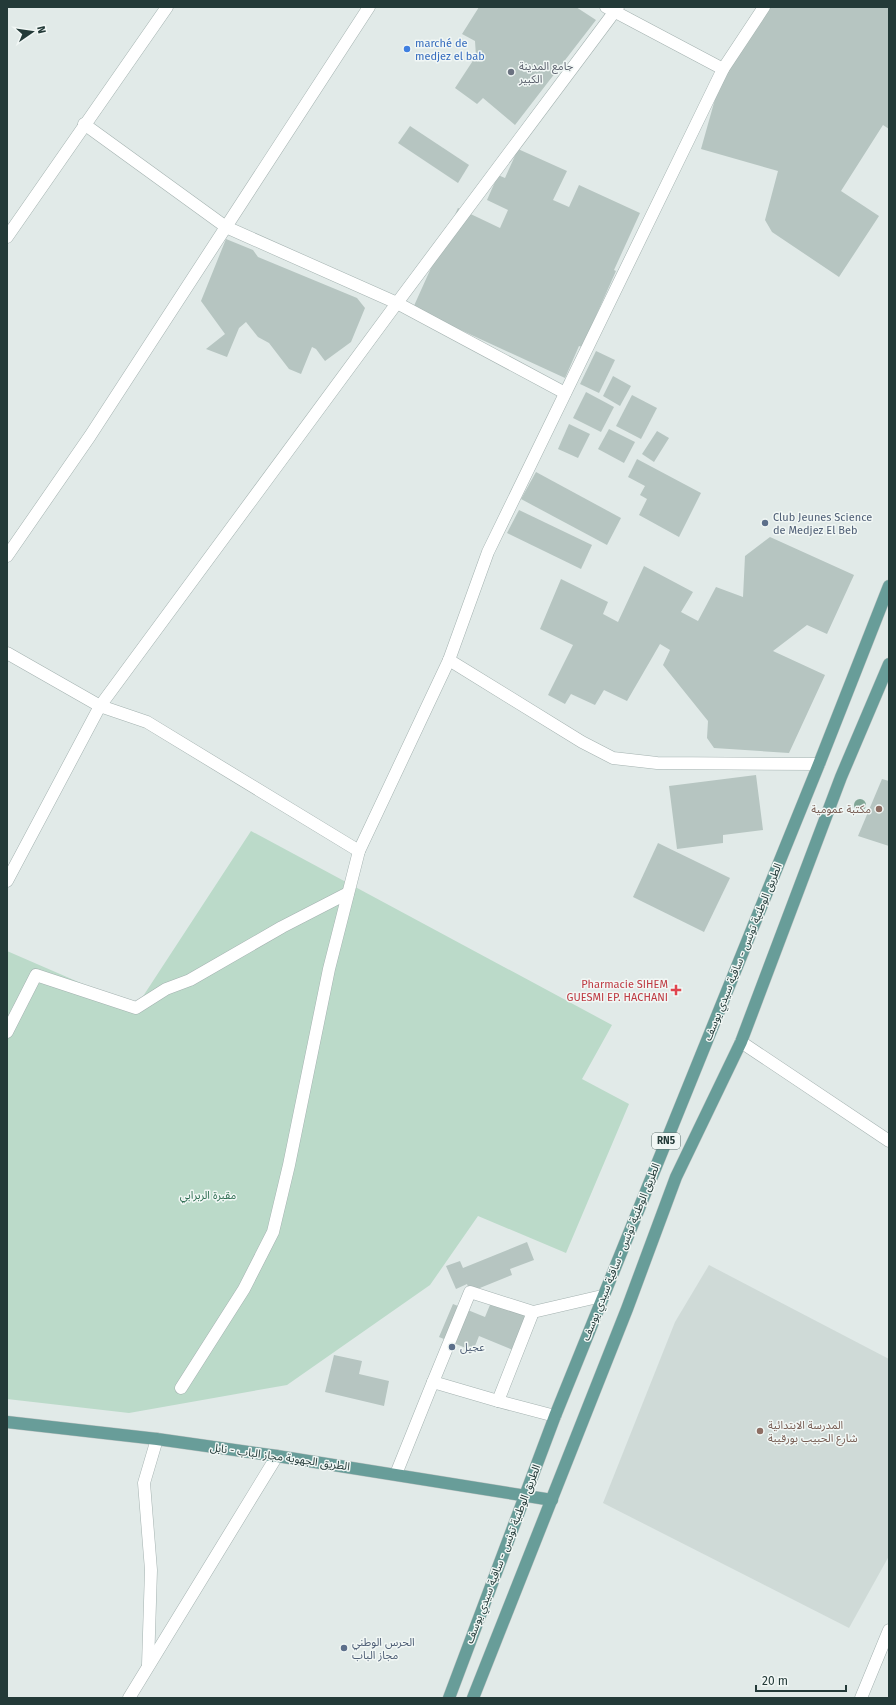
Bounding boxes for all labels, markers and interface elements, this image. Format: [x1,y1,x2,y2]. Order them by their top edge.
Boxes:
north arrow [12,12,52,52]
text: N [34,25,48,35]
place label: marché de medjez el bab [415,37,485,63]
marker: marché de medjez el bab [402,44,412,54]
place label: جامع المدينة الكبير [518,60,574,86]
marker: جامع المدينة الكبير [506,67,516,77]
place label: Club Jeunes Science de Medjez El Beb [773,511,872,537]
marker: Club Jeunes Science de Medjez El Beb [760,518,770,528]
place label: مكتبة عمومية [811,803,871,816]
marker: مكتبة عمومية [874,804,884,814]
street label: الطريق الوطنية تونس - ساقية سيدي يوسف [701,861,787,1044]
place label: Pharmacie SIHEM GUESMI EP. HACHANI [567,978,668,1004]
marker: Pharmacie SIHEM GUESMI EP. HACHANI [671,985,681,995]
road number: RN5 [652,1133,680,1149]
street label: الطريق الوطنية تونس - ساقية سيدي يوسف [579,1161,665,1344]
park label: مقبرة الربرابي [180,1189,236,1204]
place label: عجيل [460,1341,485,1354]
marker: عجيل [447,1342,457,1352]
place label: المدرسة الابتدائية شارع الحبيب بورقيبة [768,1419,858,1446]
marker: المدرسة الابتدائية شارع الحبيب بورقيبة [755,1426,765,1436]
street label: الطريق الجهوية مجاز الباب - نابل [209,1441,351,1473]
street label: الطريق الوطنية تونس - ساقية سيدي يوسف [463,1463,546,1646]
place label: الحرس الوطني مجاز الباب [352,1636,415,1662]
marker: الحرس الوطني مجاز الباب [339,1643,349,1653]
scale bar [756,1667,846,1693]
text: 20 m [762,1674,788,1688]

